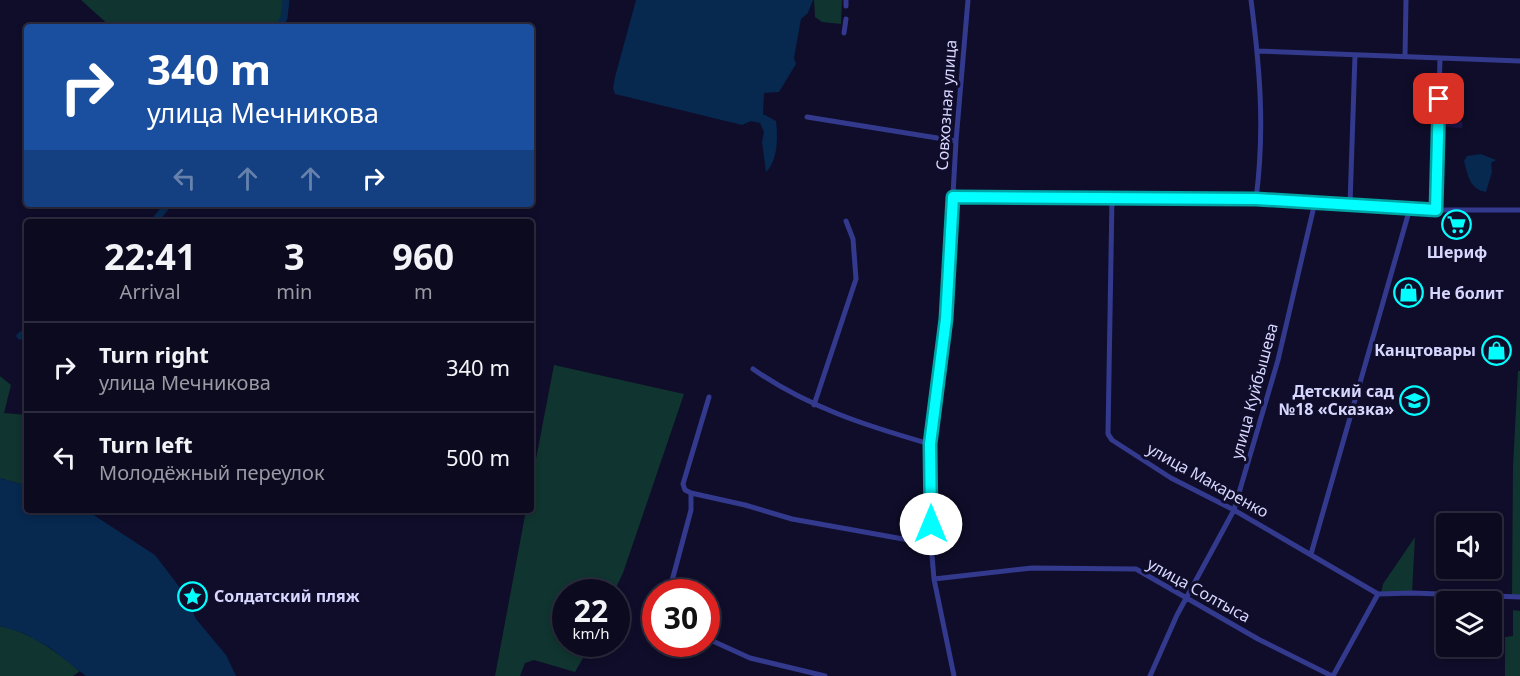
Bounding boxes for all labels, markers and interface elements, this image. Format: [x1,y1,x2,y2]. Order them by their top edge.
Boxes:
street label: Совхозная улица [930,39,962,171]
text: 340 m [147,40,271,97]
icon: right [48,48,126,126]
pin [1413,73,1464,124]
icon: arrive [1422,82,1455,115]
text: улица Мечникова [147,94,379,131]
icon: left [168,162,201,195]
icon: ahead [231,162,264,195]
icon: ahead [294,162,327,195]
icon: right [357,162,390,195]
supermarket icon: Шериф [1441,208,1473,240]
text: 22:41 [104,232,196,281]
text: 3 [284,232,305,281]
text: 960 [392,232,454,281]
place label: Шериф [1427,241,1487,263]
shop icon: Не болит [1392,277,1424,309]
text: Arrival [120,278,181,305]
text: min [276,278,312,305]
text: m [414,278,433,305]
place label: Не болит [1429,282,1504,304]
street label: улица Куйбышева [1225,320,1283,462]
shop icon: Канцтовары [1481,334,1513,366]
text: Turn right [99,339,209,369]
place label: Канцтовары [1374,339,1476,361]
icon: right [48,351,81,384]
text: 340 m [446,352,510,382]
text: улица Мечникова [99,369,271,396]
place label: Детский сад №18 «Сказка» [1279,380,1395,420]
school or university icon: Детский сад №18 «Сказка» [1399,384,1431,416]
text: Turn left [99,429,193,459]
street label: улица Макаренко [1143,437,1273,523]
icon: left [48,441,81,474]
text: 500 m [446,442,510,472]
text: Молодёжный переулок [99,459,325,486]
position arrow [899,492,963,556]
map controls [1436,513,1502,657]
button: sound [1436,513,1502,579]
street label: улица Солтыса [1143,552,1255,628]
speed limit sign: 30 [642,579,720,657]
place icon: Солдатский пляж [177,580,209,612]
place label: Солдатский пляж [214,585,360,607]
text: 22 [574,590,608,631]
button: layers [1436,591,1502,657]
text: km/h [573,623,609,643]

